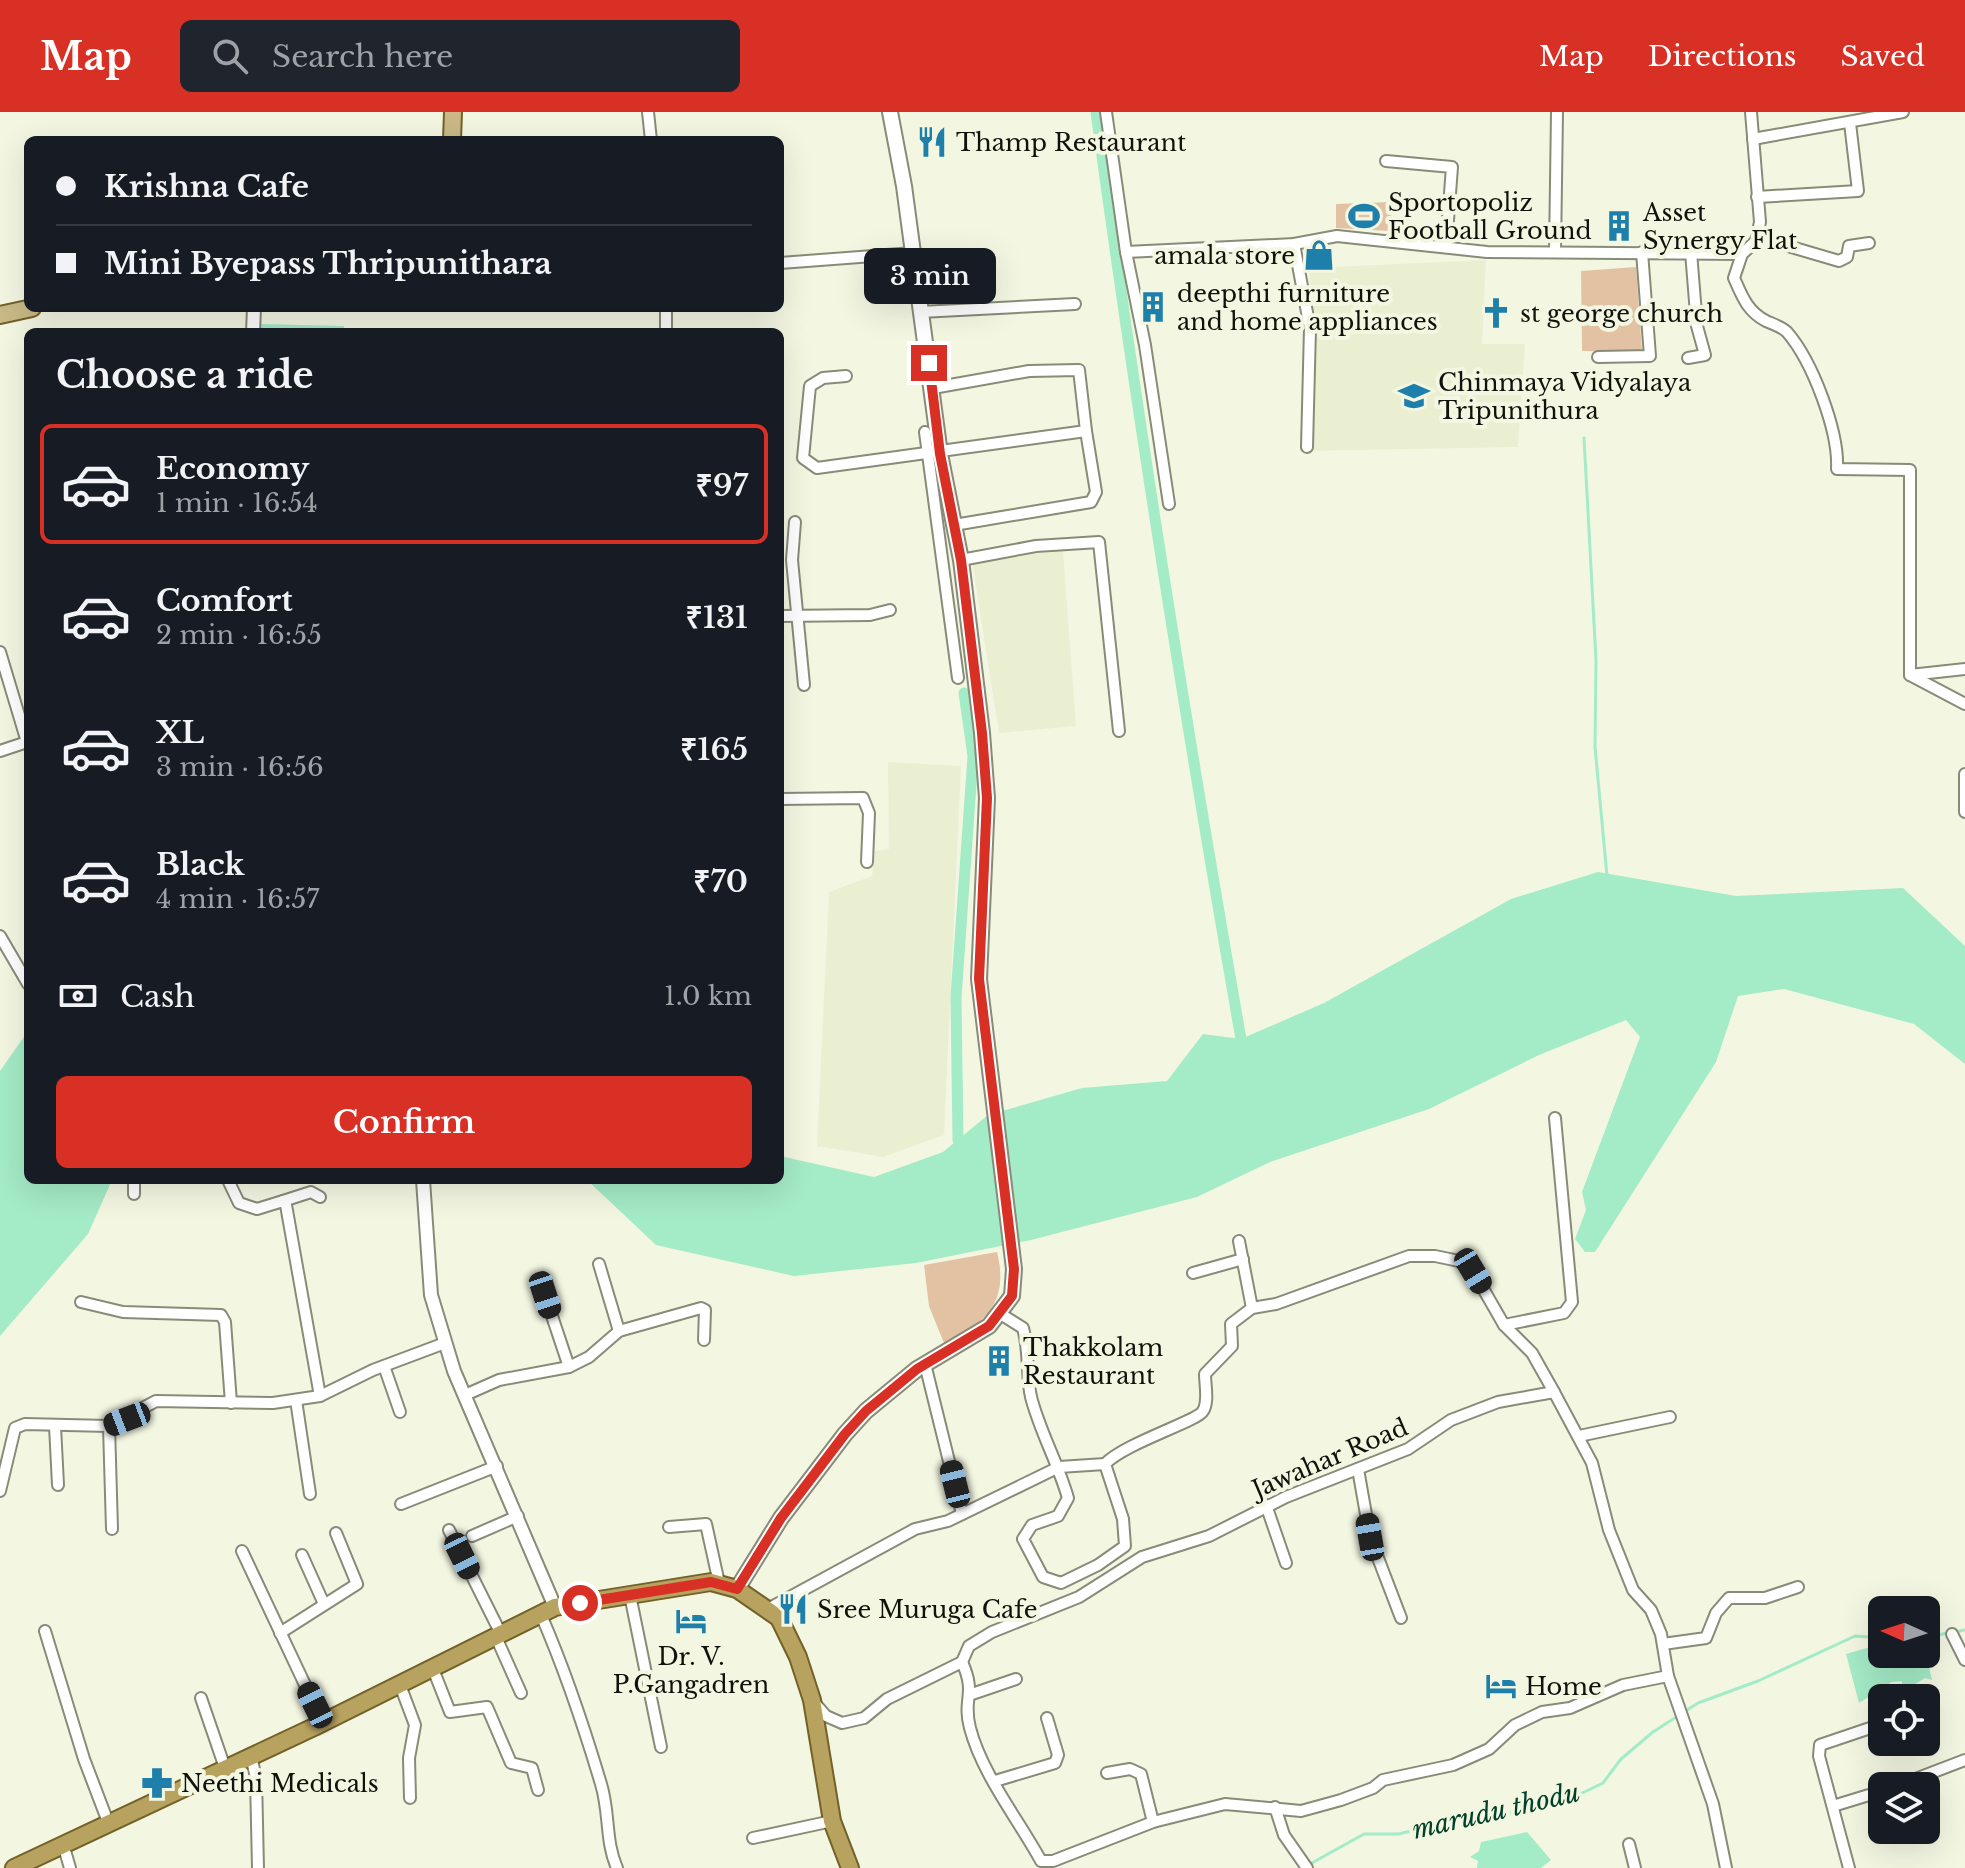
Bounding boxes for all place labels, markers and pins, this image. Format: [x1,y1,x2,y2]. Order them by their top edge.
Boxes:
restaurant icon: Thamp Restaurant [915,125,949,159]
place label: Thamp Restaurant [956,128,1186,157]
place label: Sportopoliz Football Ground [1388,188,1592,245]
place label: Asset Synergy Flat [1642,198,1797,255]
sports icon: Sportopoliz Football Ground [1347,199,1381,233]
building icon: Asset Synergy Flat [1602,209,1636,243]
shop icon: amala store [1302,238,1336,272]
place label: amala store [1154,241,1295,270]
place label: deepthi furniture and home appliances [1177,279,1438,336]
building icon: deepthi furniture and home appliances [1136,290,1170,324]
church icon: st george church [1479,296,1513,330]
place label: st george church [1520,299,1723,328]
place label: Chinmaya Vidyalaya Tripunithura [1438,368,1692,425]
school or university icon: Chinmaya Vidyalaya Tripunithura [1397,379,1431,413]
place label: Thakkolam Restaurant [1023,1333,1164,1390]
building icon: Thakkolam Restaurant [982,1344,1016,1378]
restaurant icon: Sree Muruga Cafe [776,1592,810,1626]
place label: Sree Muruga Cafe [817,1595,1038,1624]
hotel icon: Dr. V. P.Gangadren [674,1604,708,1638]
place label: Dr. V. P.Gangadren [613,1642,769,1699]
hotel icon: Home [1484,1669,1518,1703]
place label: Home [1525,1672,1602,1701]
pharmacy icon: Neethi Medicals [140,1766,174,1800]
place label: Neethi Medicals [181,1769,379,1798]

